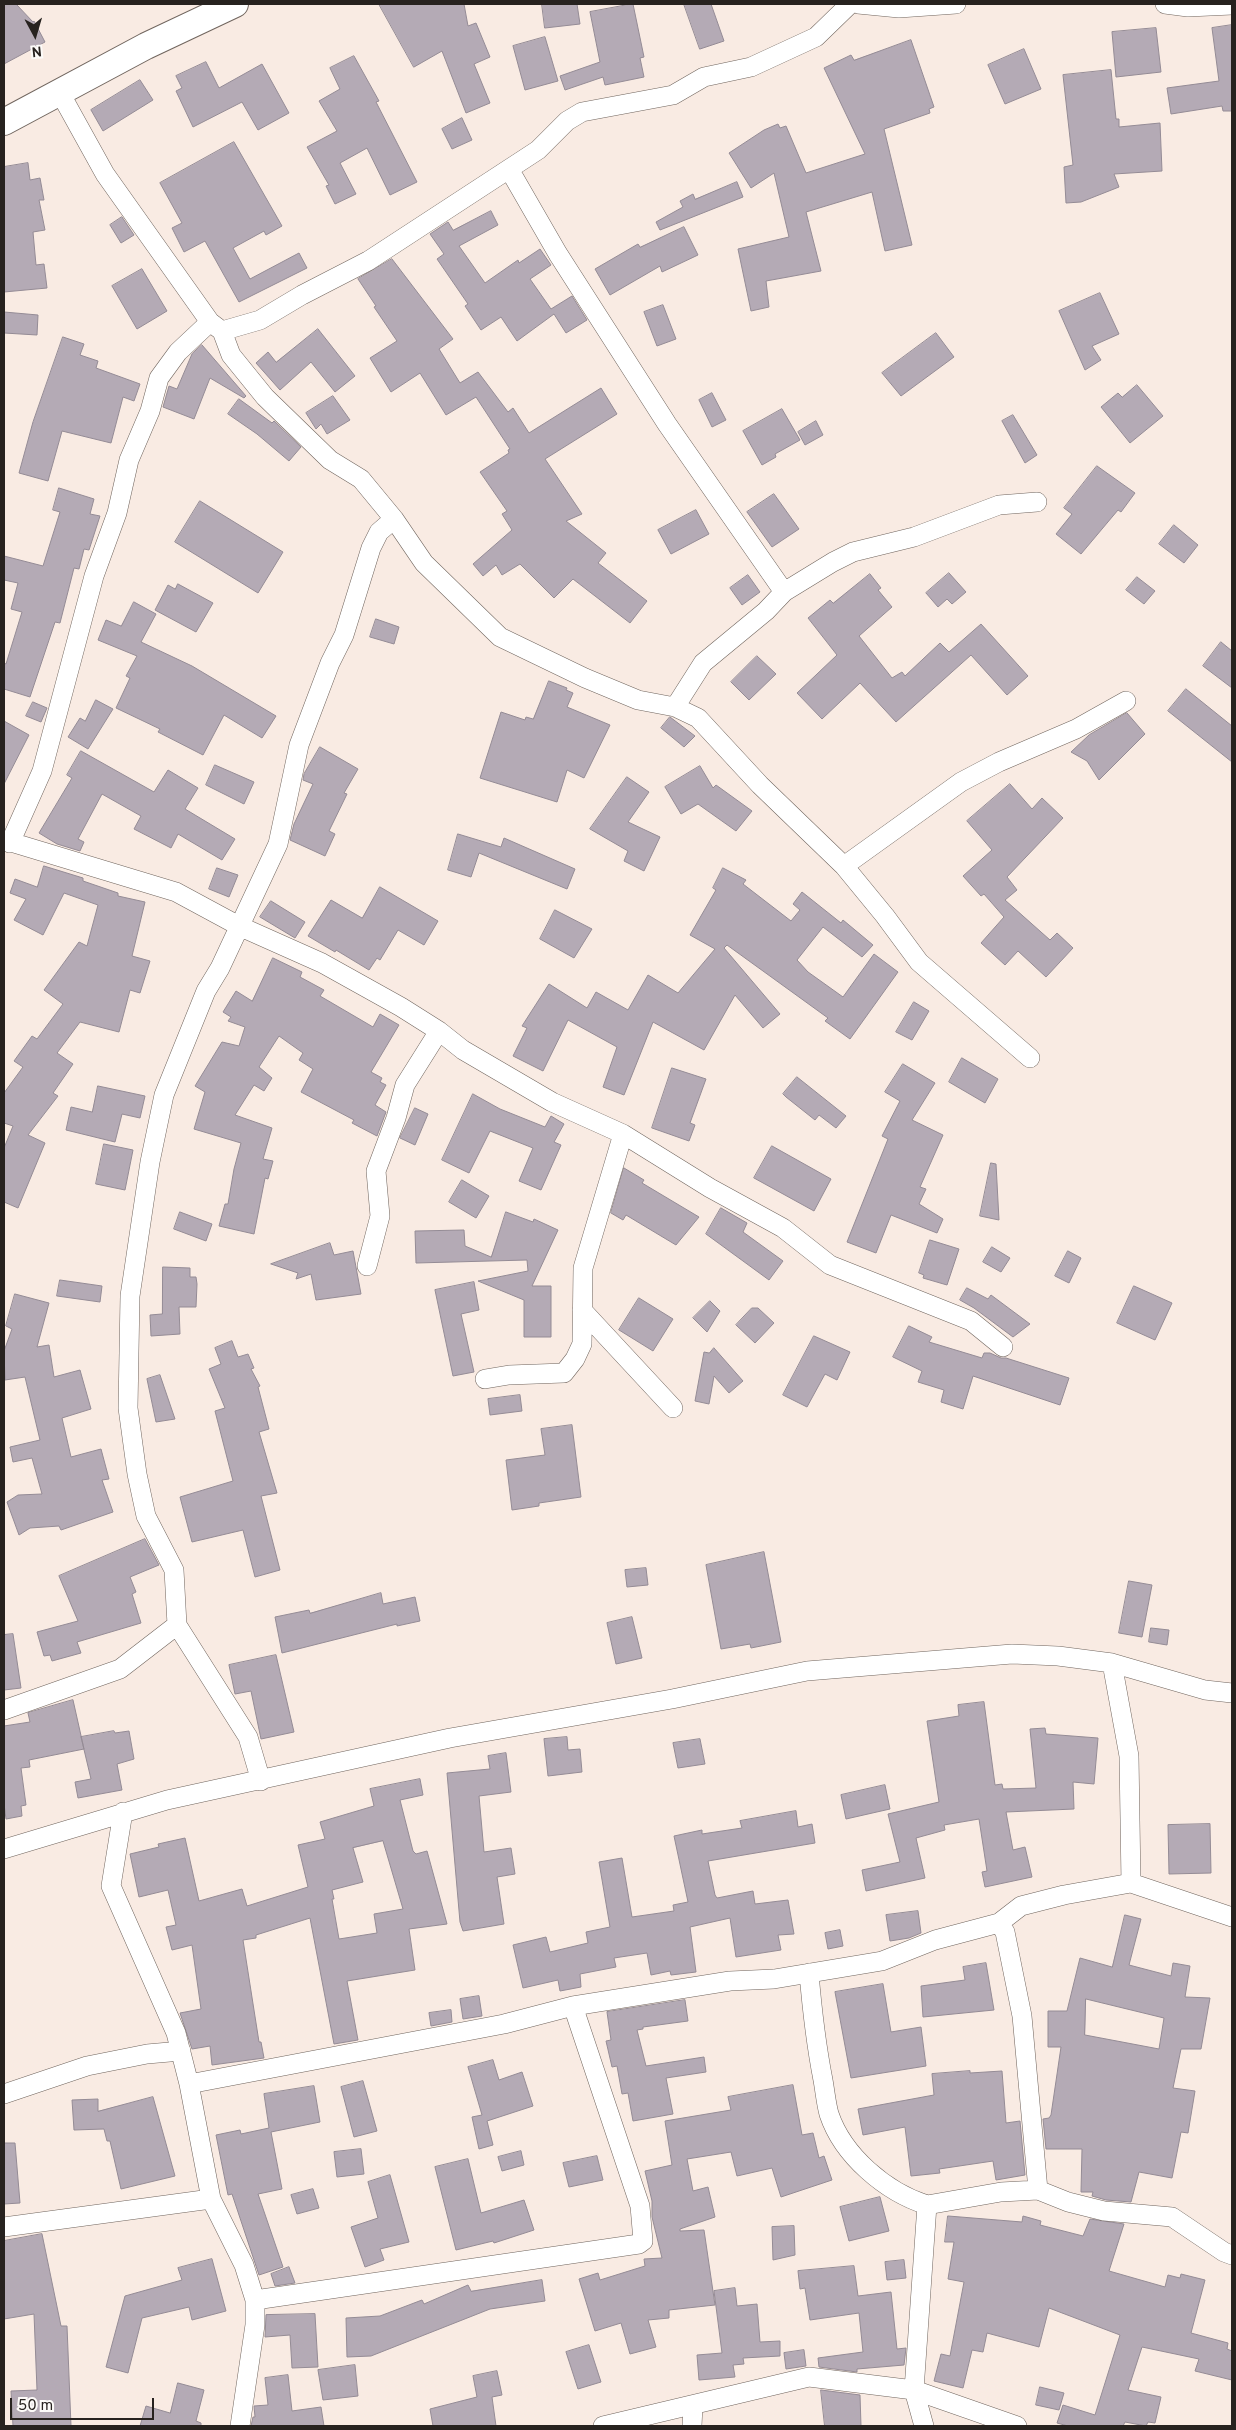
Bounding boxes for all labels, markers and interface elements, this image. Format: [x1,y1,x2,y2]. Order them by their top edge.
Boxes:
north arrow [10,10,60,60]
text: N [31,41,43,59]
scale bar [12,2388,156,2420]
text: 50 m [18,2397,53,2416]

